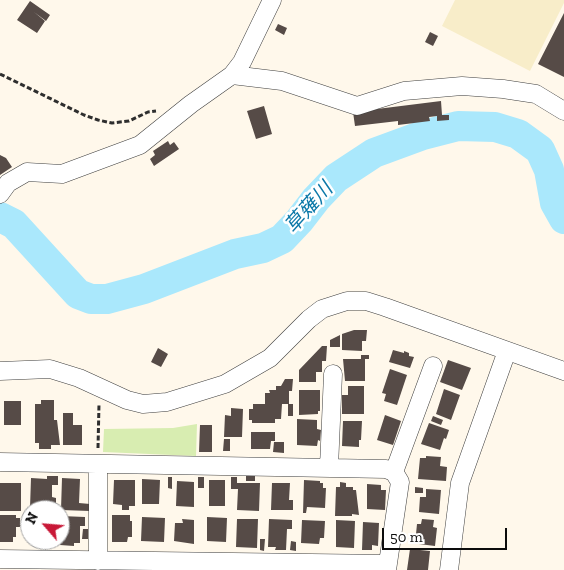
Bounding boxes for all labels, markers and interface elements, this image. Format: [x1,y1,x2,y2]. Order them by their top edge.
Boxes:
water label: 草薙川 [280,178,338,238]
north arrow [20,500,70,550]
text: N [22,510,42,527]
scale bar [384,518,509,550]
text: 50 m [390,528,423,546]

